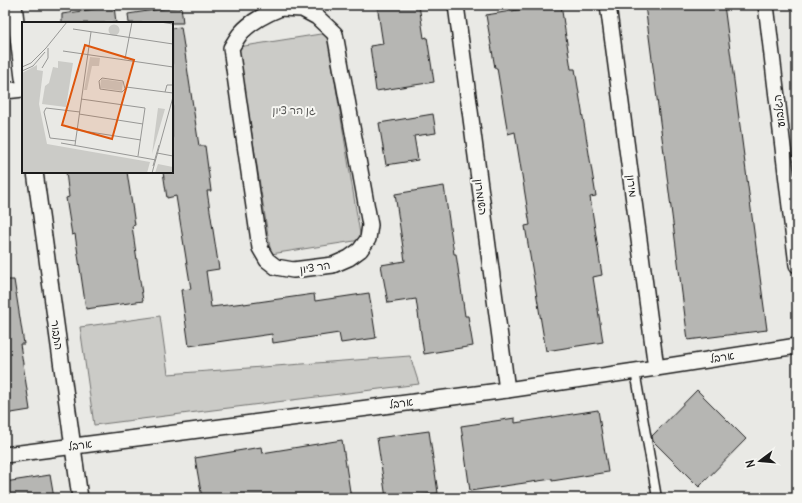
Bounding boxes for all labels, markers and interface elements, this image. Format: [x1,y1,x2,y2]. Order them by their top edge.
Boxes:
inset map [22,22,173,173]
street label: הגלבוע [770,94,788,128]
park label: גן הר ציון [272,103,316,117]
street label: מירון [624,174,640,198]
street label: השומרון [472,178,490,216]
street label: הר ציון [299,258,331,276]
street label: התבור [48,319,66,351]
street label: ארבל [709,348,735,366]
street label: ארבל [388,395,414,411]
street label: ארבל [67,437,93,453]
north arrow [740,441,780,481]
text: N [743,458,758,469]

